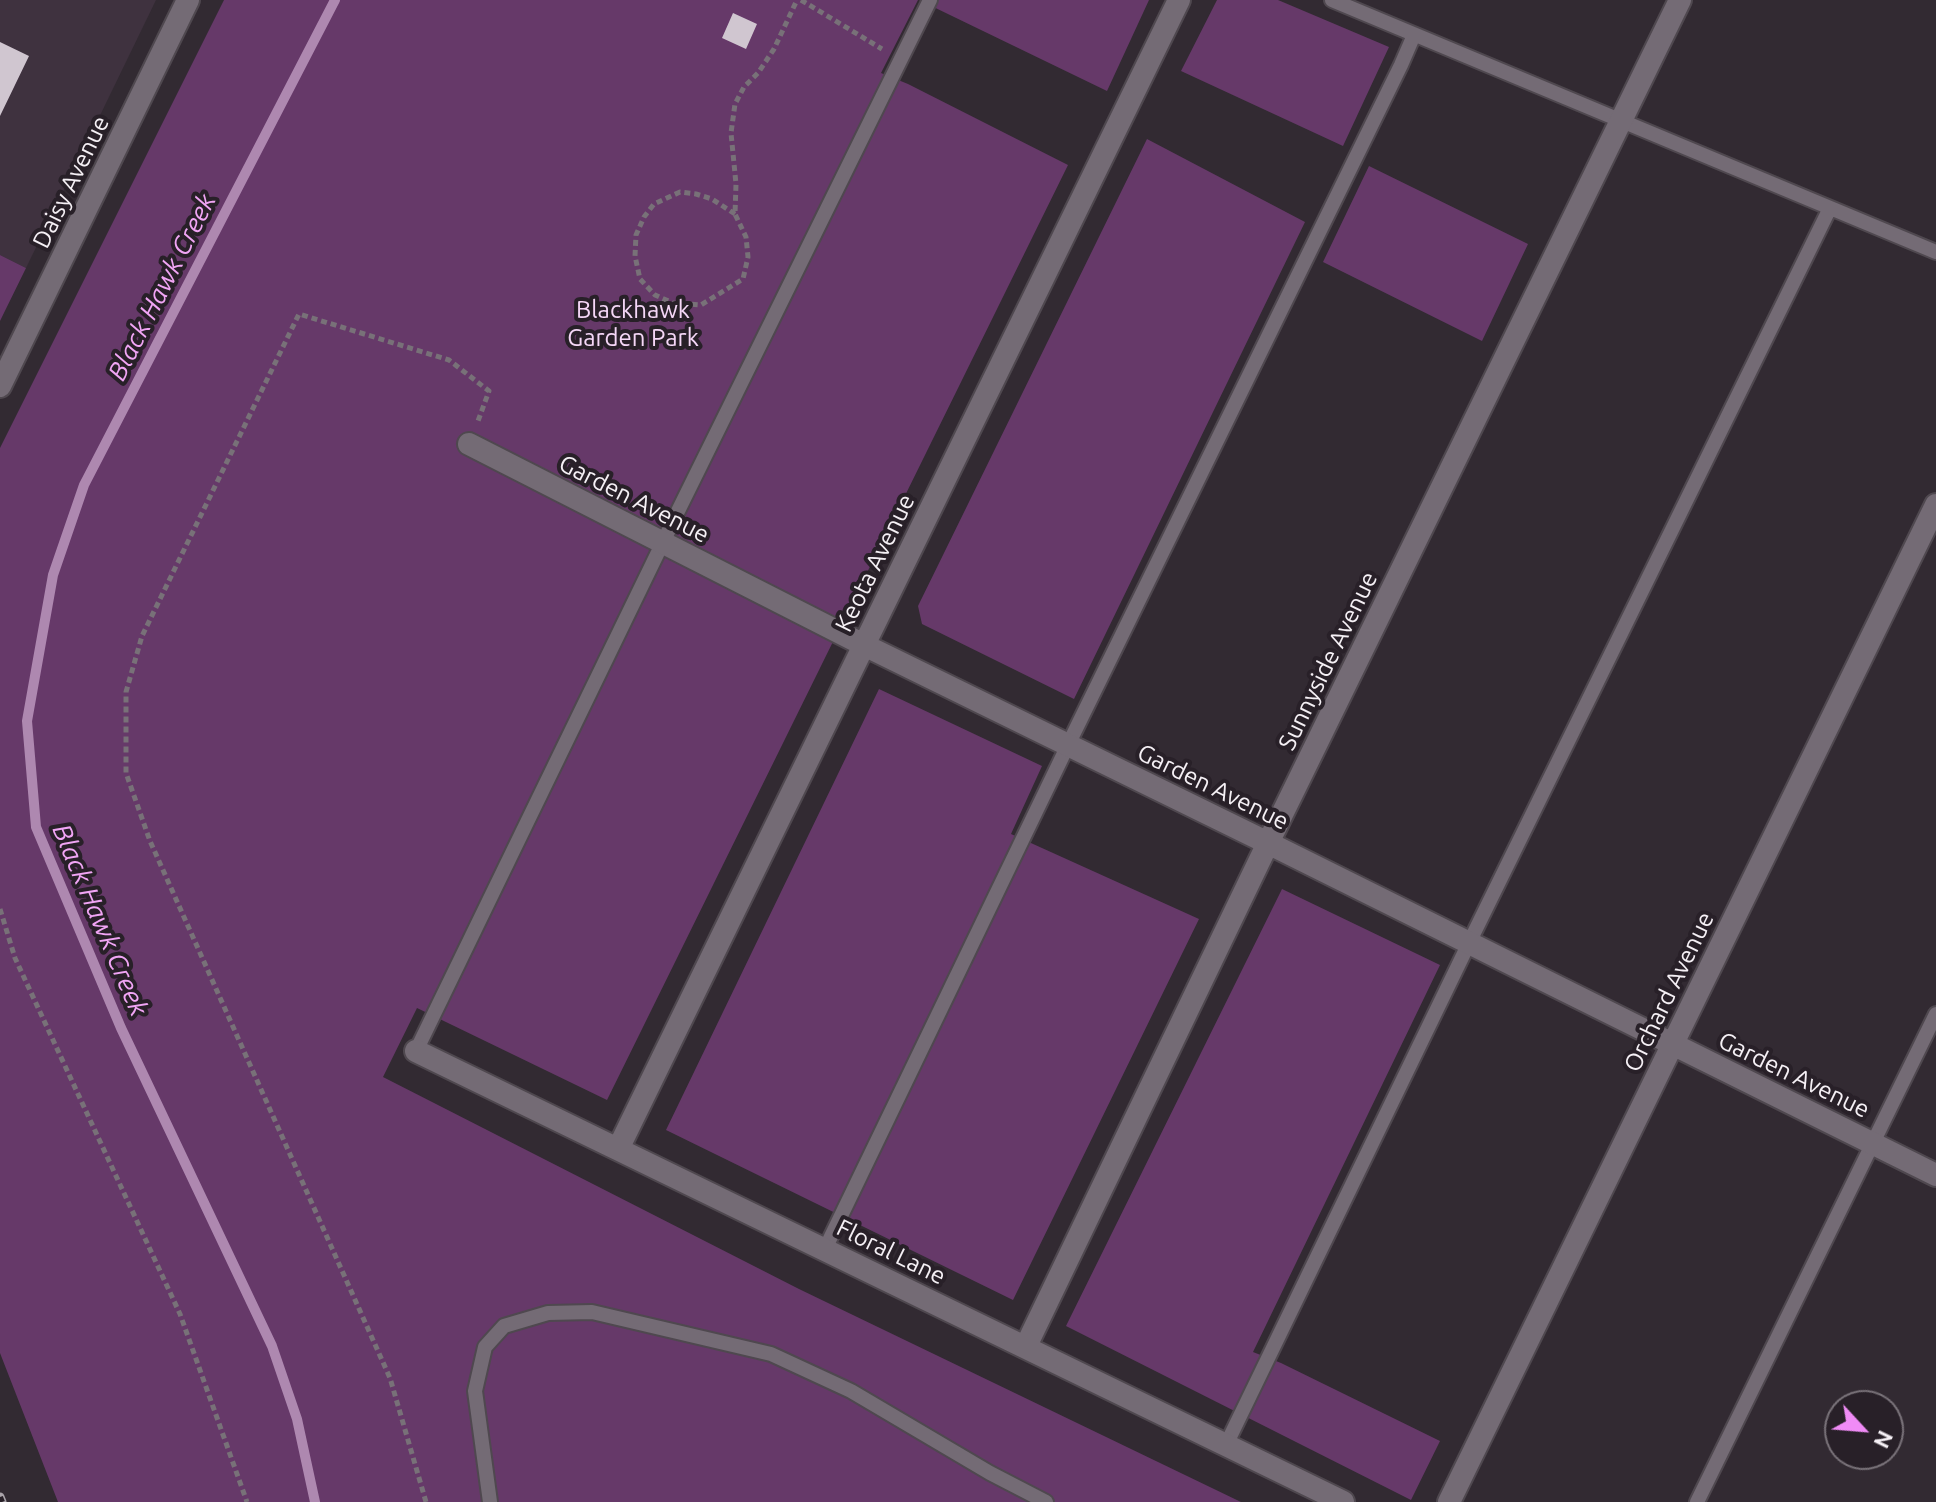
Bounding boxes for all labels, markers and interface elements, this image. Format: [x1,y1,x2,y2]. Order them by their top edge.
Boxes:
street label: Daisy Avenue [27,111,115,253]
water label: Black Hawk Creek [101,188,223,386]
park label: Blackhawk Garden Park [567,296,699,352]
street label: Garden Avenue [554,449,714,549]
street label: Keota Avenue [829,489,921,637]
street label: Sunnyside Avenue [1272,567,1384,755]
street label: Garden Avenue [1133,738,1293,836]
water label: Black Hawk Creek [45,819,155,1021]
street label: Orchard Avenue [1618,907,1720,1077]
street label: Garden Avenue [1714,1026,1874,1124]
street label: Floral Lane [832,1213,950,1291]
north arrow [1824,1390,1904,1470]
text: N [1869,1427,1899,1453]

